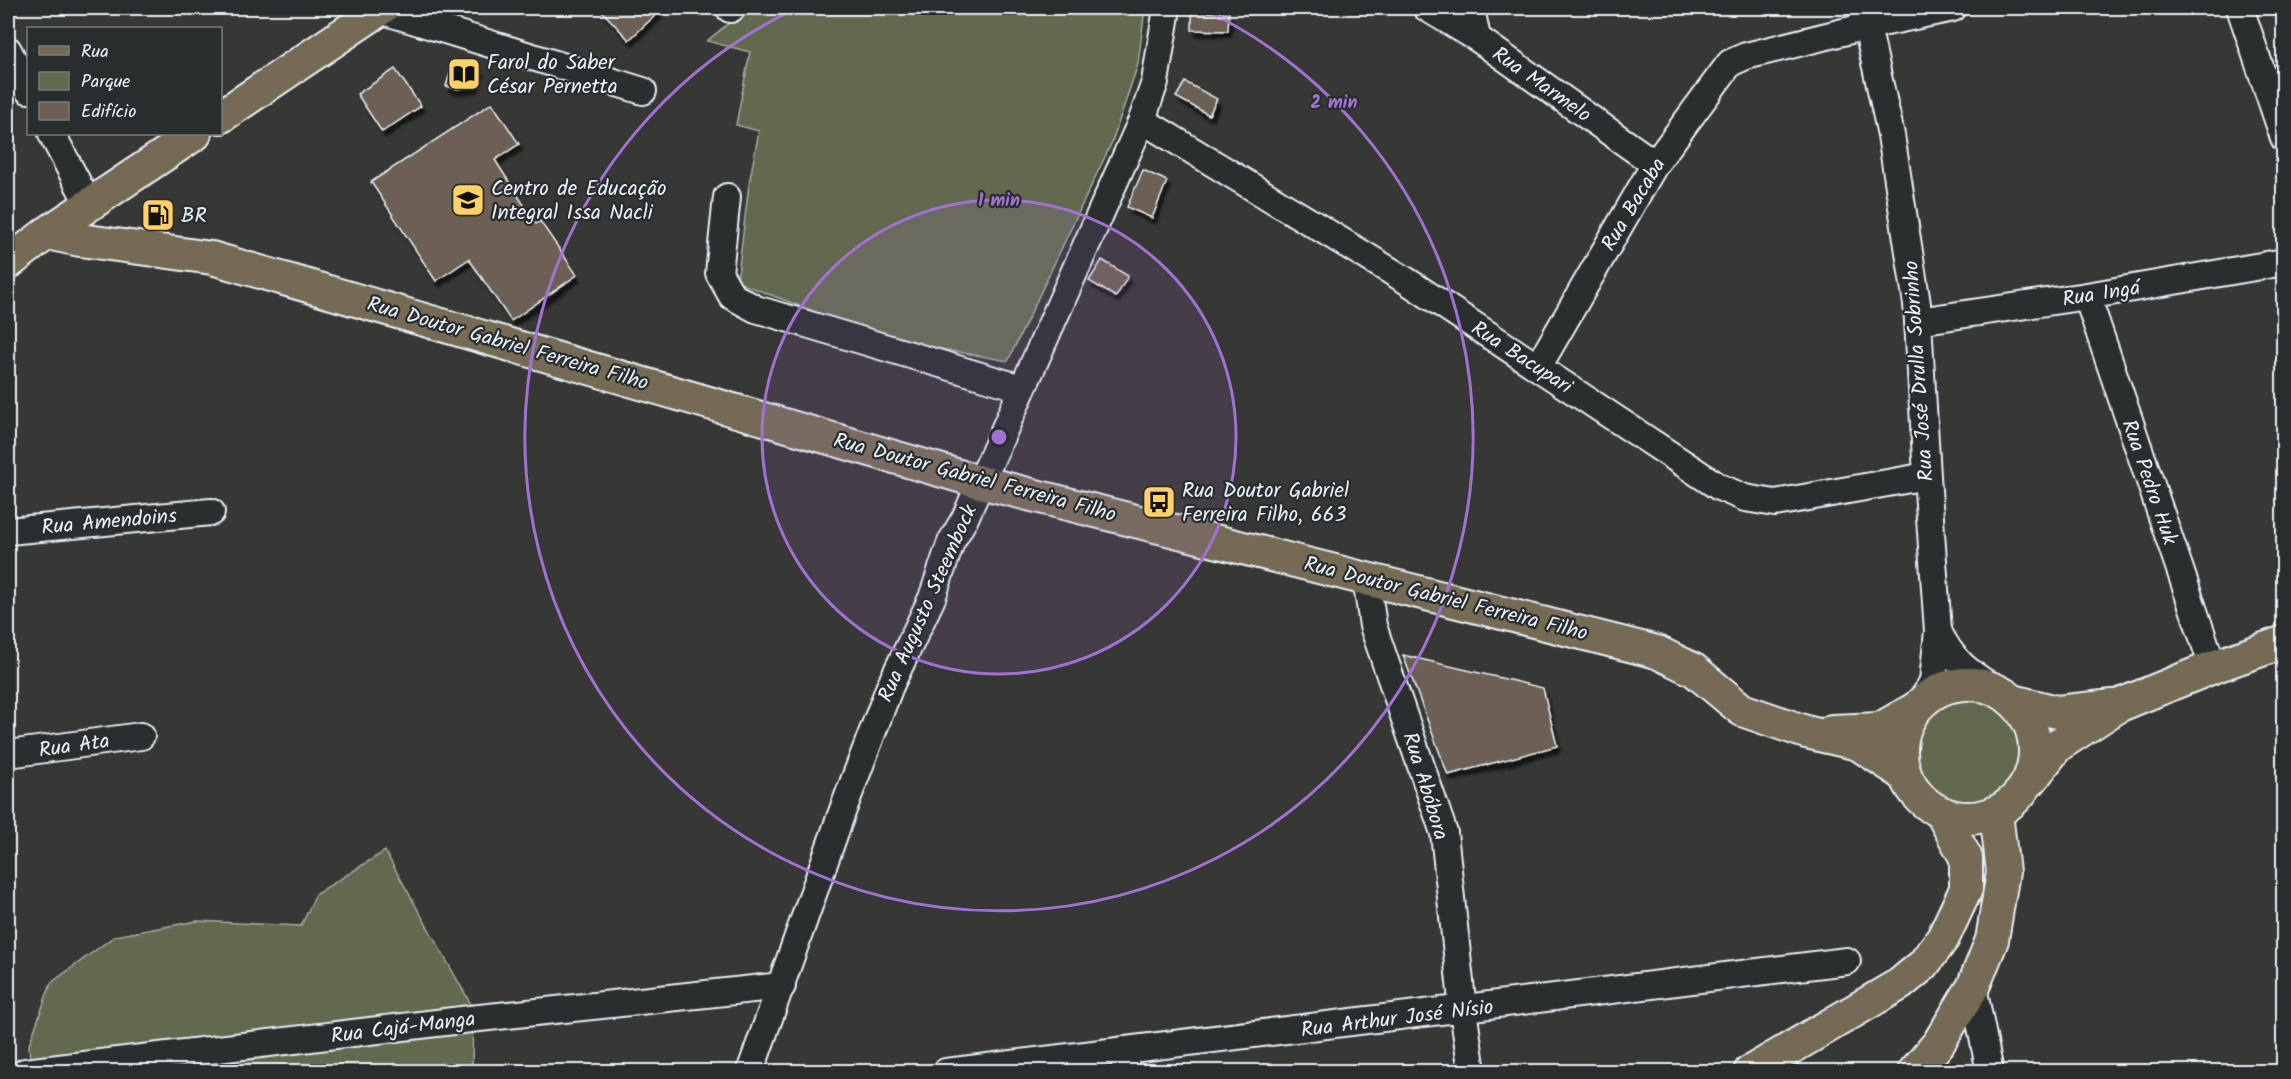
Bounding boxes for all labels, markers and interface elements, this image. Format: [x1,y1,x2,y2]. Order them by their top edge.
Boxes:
legend [27,27,222,135]
text: Rua [81,38,109,67]
street label: Rua Marmelo [1485,39,1598,132]
place label: Farol do Saber César Pernetta [487,47,618,104]
library icon: Farol do Saber César Pernetta [446,56,482,92]
text: Parque [81,68,130,97]
text: 2 min [1311,89,1357,118]
text: Edifício [81,98,136,127]
street label: Rua Bacaba [1593,152,1675,258]
place label: Centro de Educação Integral Issa Nacli [491,173,666,230]
school or university icon: Centro de Educação Integral Issa Nacli [450,182,486,218]
text: 1 min [978,187,1020,216]
fuel station icon: BR [140,197,176,233]
place label: BR [181,200,207,233]
street label: Rua José Drulla Sobrinho [1895,259,1944,482]
street label: Rua Ingá [2060,272,2145,317]
street label: Rua Doutor Gabriel Ferreira Filho [363,288,652,400]
street label: Rua Bacupari [1464,313,1579,404]
street label: Rua Pedro Huk [2112,415,2186,550]
street label: Rua Doutor Gabriel Ferreira Filho [830,425,1120,532]
centre of rings [989,427,1009,447]
place label: Rua Doutor Gabriel Ferreira Filho, 663 [1182,475,1349,532]
bus stop icon: Rua Doutor Gabriel Ferreira Filho, 663 [1141,484,1177,520]
street label: Rua Augusto Steembock [870,499,987,708]
street label: Rua Amendoins [40,500,178,545]
street label: Rua Doutor Gabriel Ferreira Filho [1300,548,1591,651]
street label: Rua Ata [37,725,112,768]
street label: Rua Abóbora [1393,728,1457,844]
street label: Rua Arthur José Nísio [1299,991,1495,1048]
street label: Rua Cajá-Manga [329,1003,477,1054]

